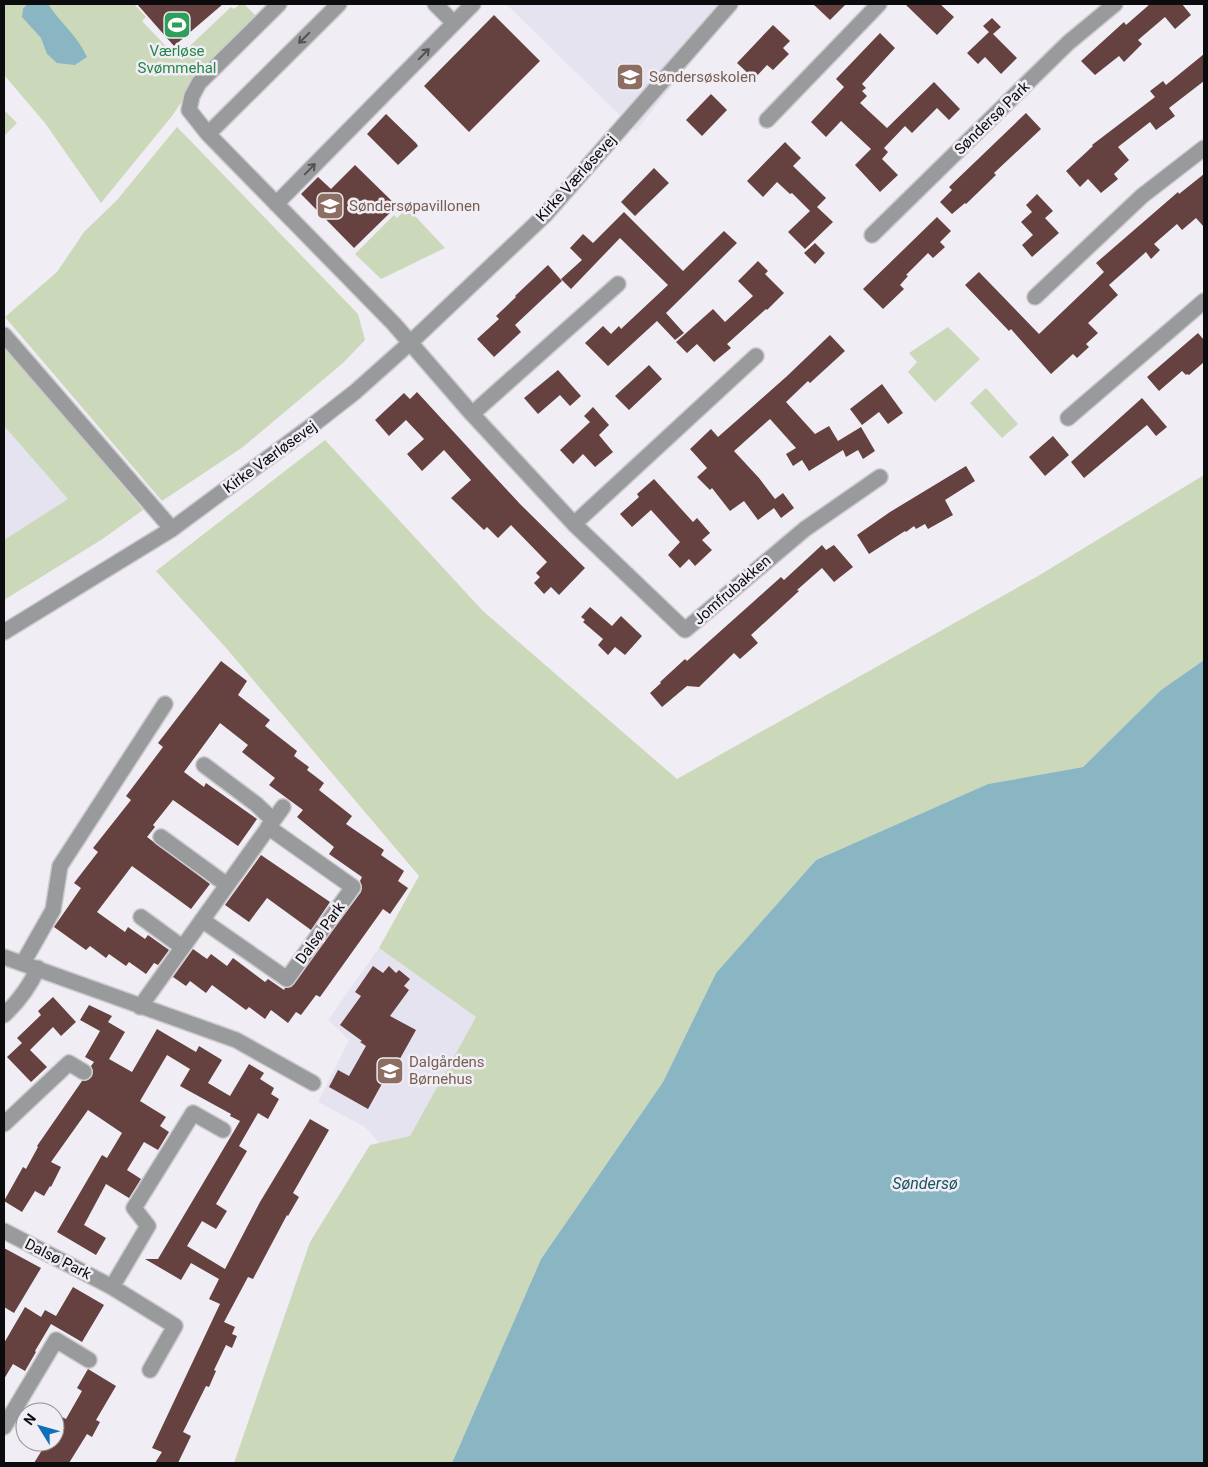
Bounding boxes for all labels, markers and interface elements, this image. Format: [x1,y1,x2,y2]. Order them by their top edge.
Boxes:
sports icon: Værløse Svømmehal [162,10,192,40]
one-way arrow [298,32,311,44]
place label: Værløse Svømmehal [137,42,217,77]
one-way arrow [418,47,430,60]
school or university icon: Søndersøskolen [615,62,645,92]
place label: Søndersøskolen [649,68,756,86]
street label: Søndersø Park [951,77,1034,158]
street label: Kirke Værløsevej [532,131,620,225]
one-way arrow [304,163,316,176]
school or university icon: Søndersøpavillonen [315,191,345,221]
place label: Søndersøpavillonen [349,197,480,215]
street label: Kirke Værløsevej [220,417,320,497]
street label: Jomfrubakken [690,552,774,628]
street label: Dalsø Park [292,898,349,967]
place label: Dalgårdens Børnehus [409,1053,485,1088]
school or university icon: Dalgårdens Børnehus [375,1056,405,1086]
water label: Søndersø [892,1174,958,1193]
street label: Dalsø Park [22,1235,94,1284]
north arrow [15,1402,65,1452]
text: N [20,1410,39,1428]

